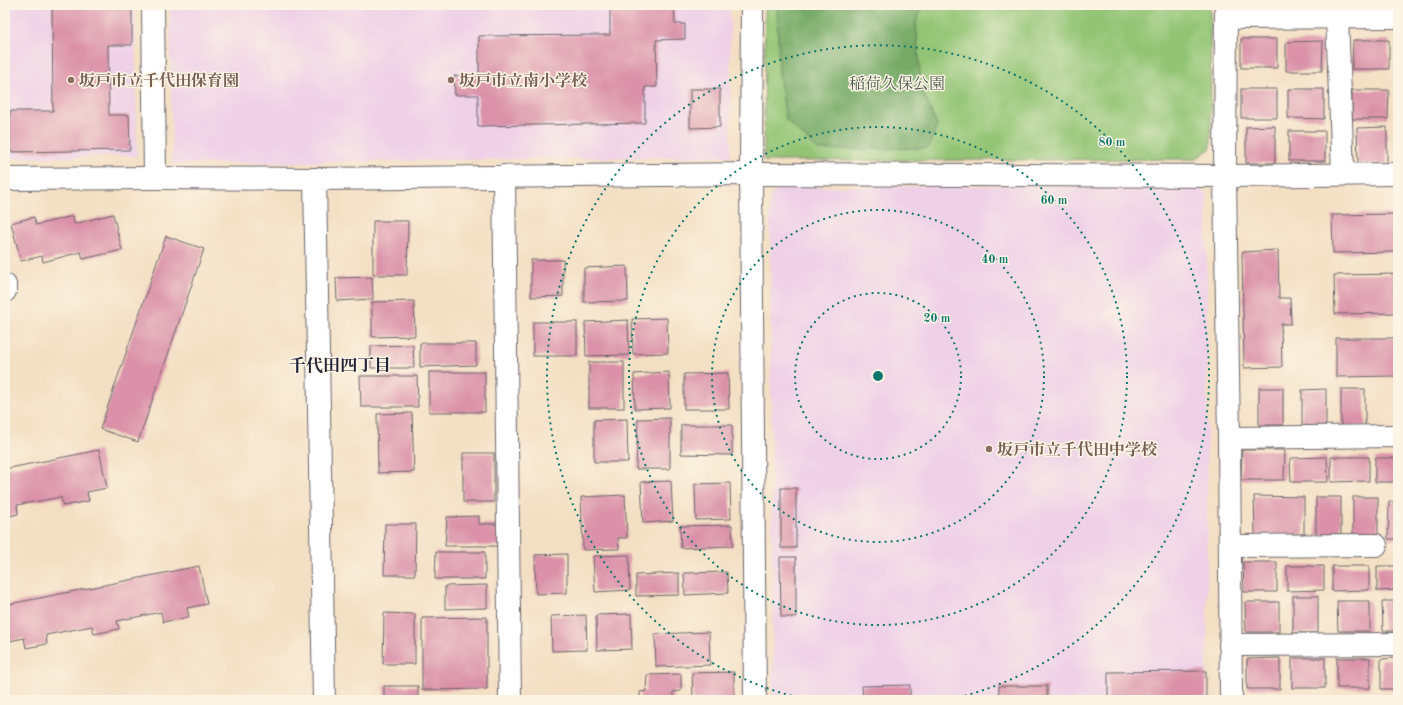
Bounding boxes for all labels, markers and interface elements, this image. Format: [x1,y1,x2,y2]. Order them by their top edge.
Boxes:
place label: 坂戸市立千代田保育園 [79,71,239,90]
place label: 坂戸市立南小学校 [459,72,588,90]
marker: 坂戸市立千代田保育園 [66,75,76,85]
marker: 坂戸市立南小学校 [446,75,456,85]
park label: 稲荷久保公園 [849,75,945,93]
text: 80 m [1099,137,1126,149]
text: 60 m [1041,195,1068,207]
text: 40 m [982,254,1009,266]
text: 20 m [924,313,951,325]
district label: 千代田四丁目 [289,356,391,375]
centre of rings [871,369,885,383]
place label: 坂戸市立千代田中学校 [997,440,1158,459]
marker: 坂戸市立千代田中学校 [984,444,994,454]

